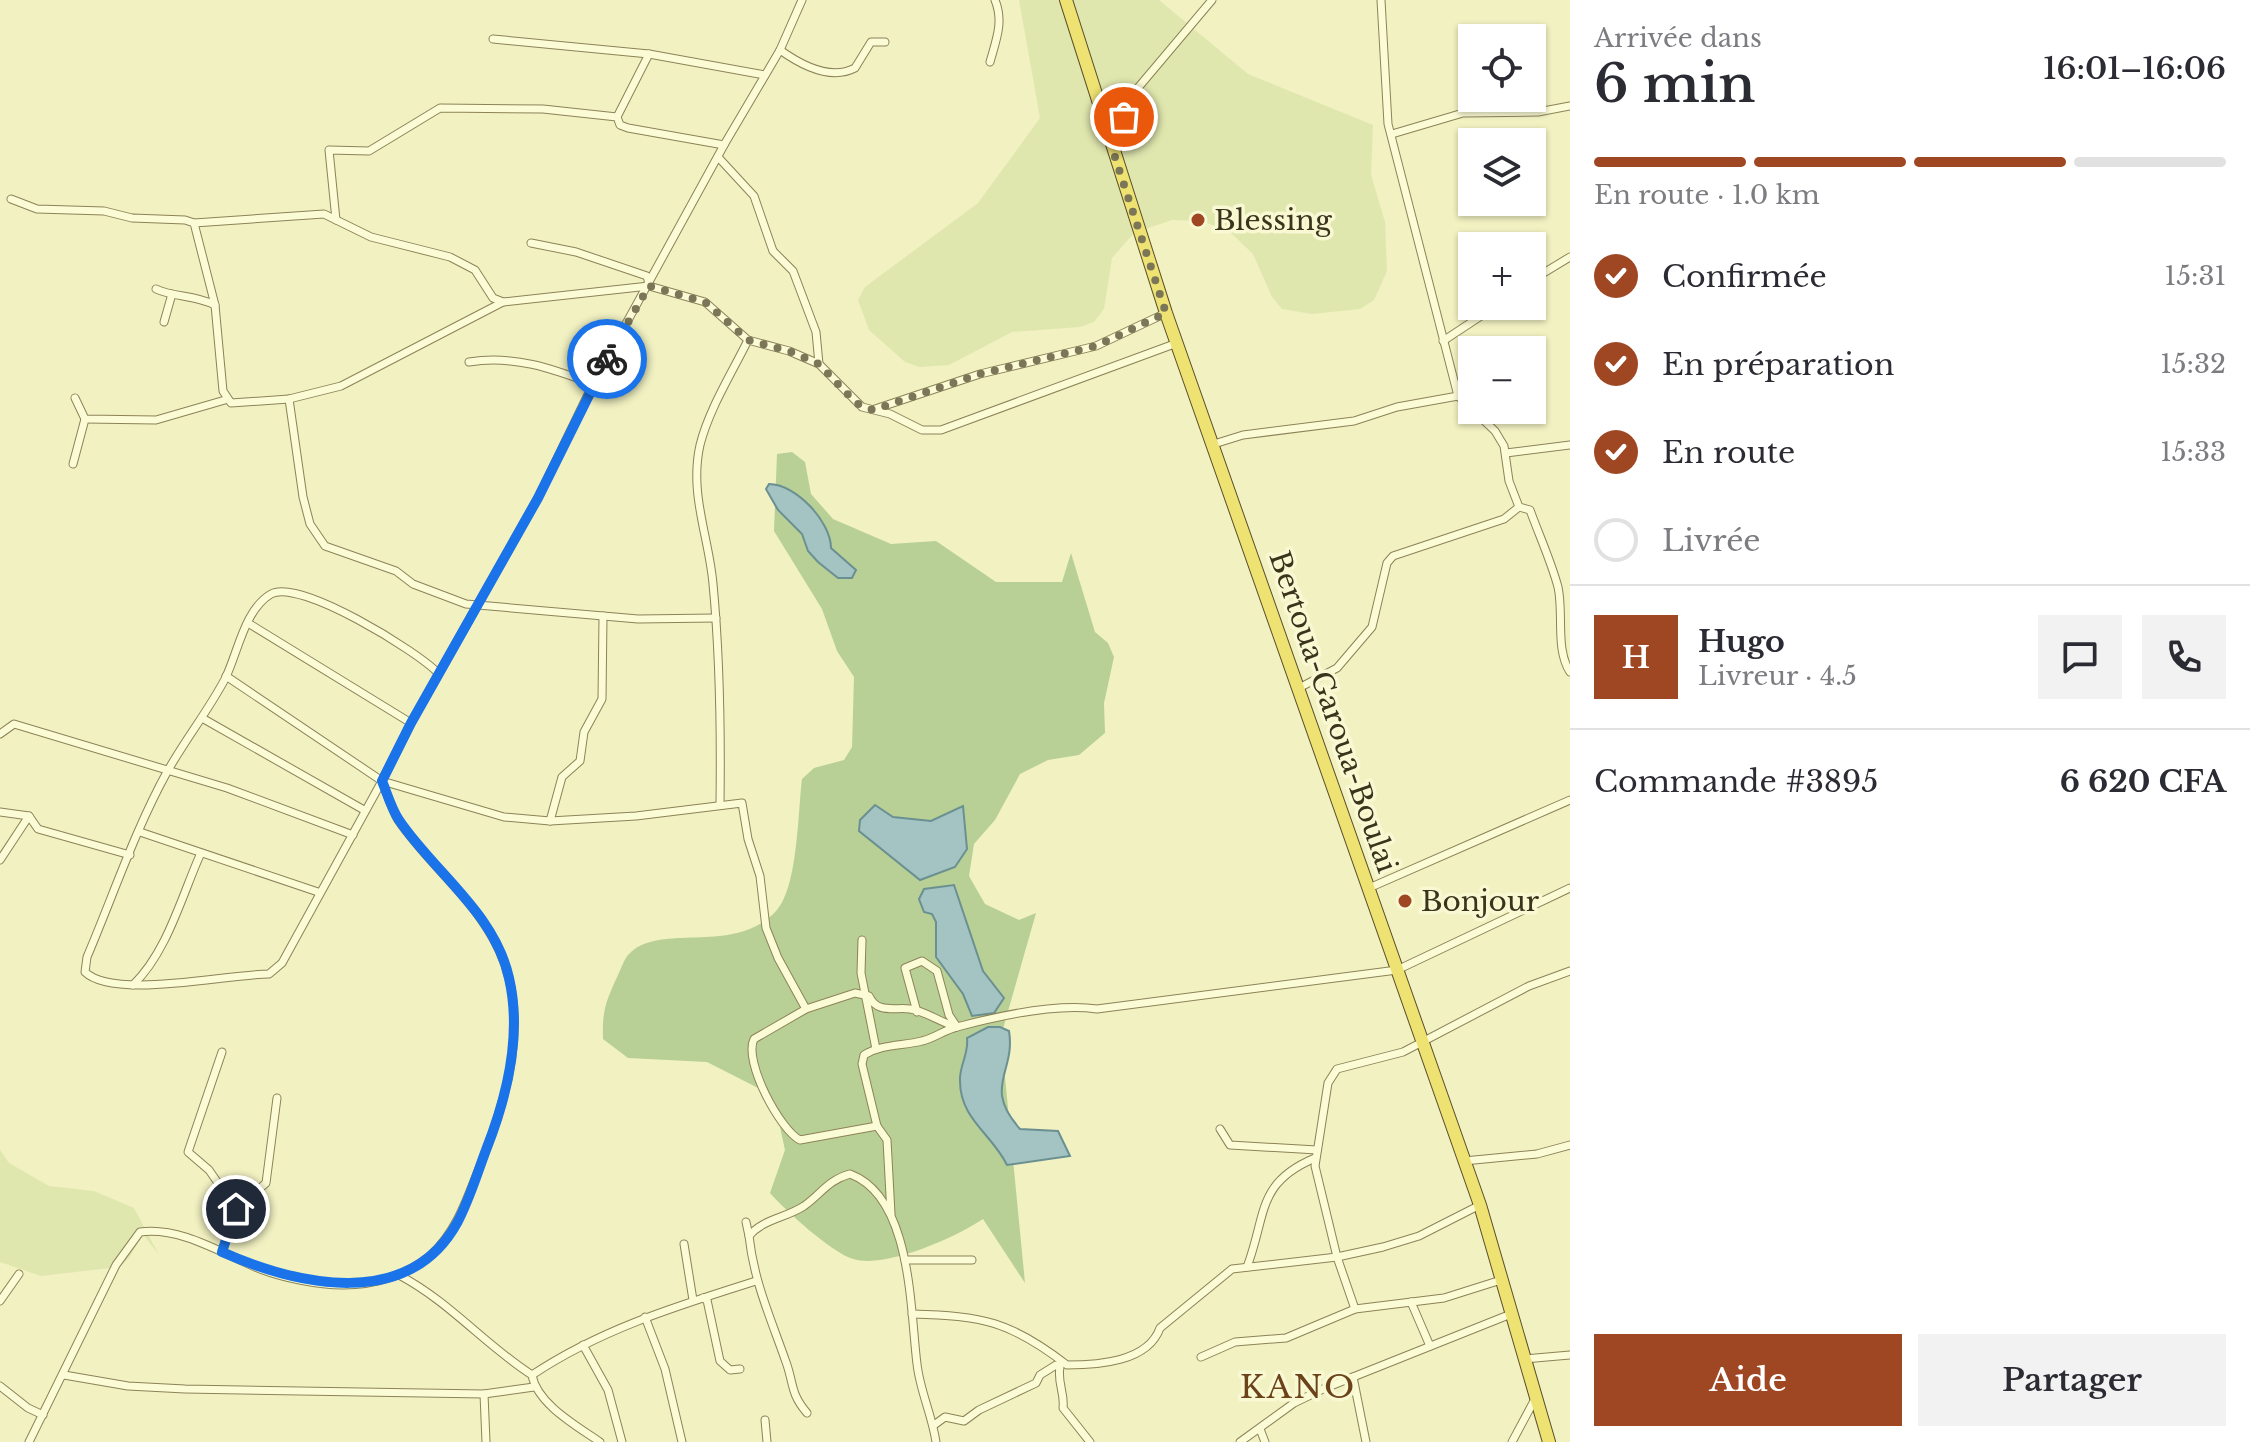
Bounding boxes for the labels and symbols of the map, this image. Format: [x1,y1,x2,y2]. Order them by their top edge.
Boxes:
pin [1090,83,1158,151]
place label: Blessing [1214,203,1333,238]
marker: Blessing [1189,211,1207,229]
courier [567,319,647,399]
street label: Bertoua-Garoua-Boulai [1261,547,1405,877]
place label: Bonjour [1421,884,1540,919]
marker: Bonjour [1396,892,1414,910]
pin [202,1175,270,1243]
district label: KANO [1240,1367,1356,1407]

